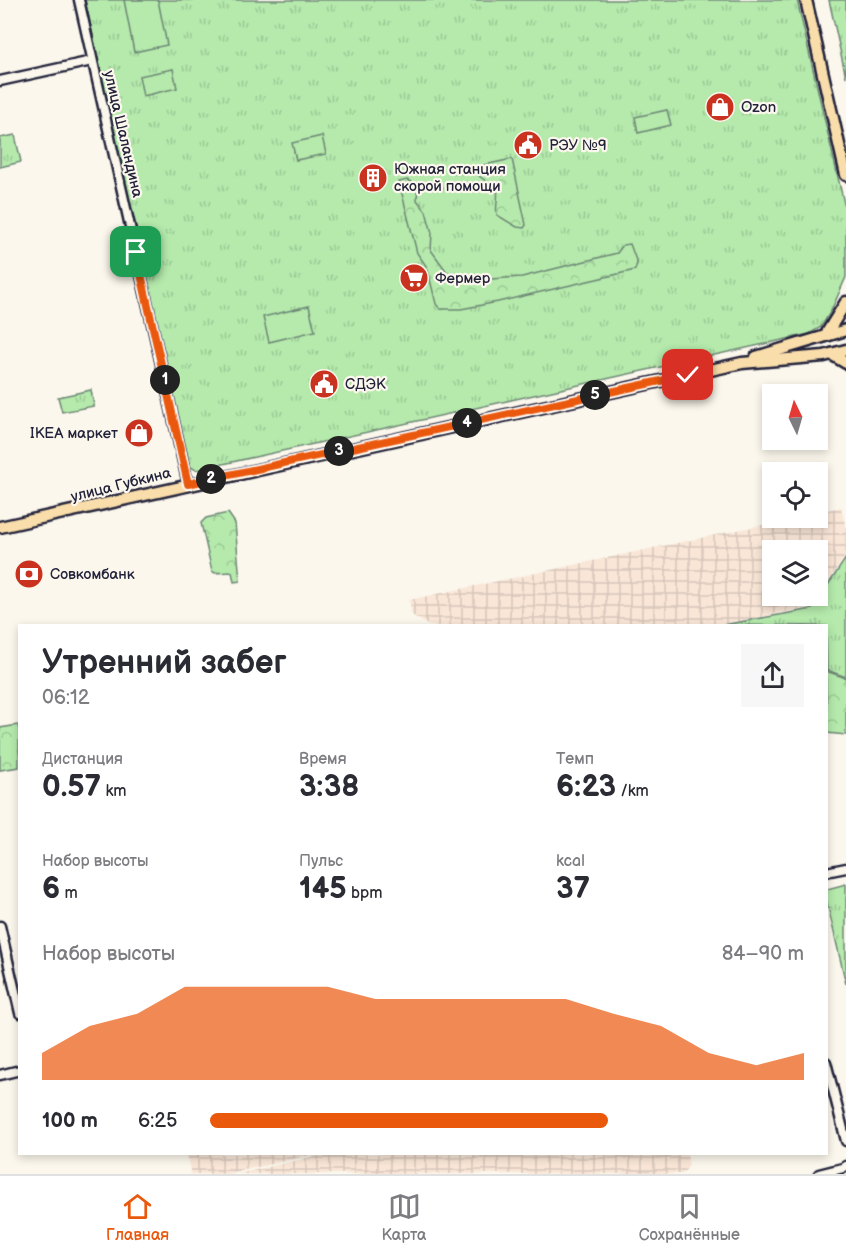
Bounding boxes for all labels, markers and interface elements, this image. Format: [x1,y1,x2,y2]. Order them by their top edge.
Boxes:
street label: улица Шаландина [99,69,147,199]
shop icon: Ozon [704,91,736,123]
place label: Ozon [741,98,776,117]
public building icon: РЭУ №9 [512,129,544,161]
place label: РЭУ №9 [549,136,607,155]
place label: Южная станция скорой помощи [394,160,506,196]
building icon: Южная станция скорой помощи [357,162,389,194]
pin [110,226,161,277]
icon: arrive [119,235,152,268]
supermarket icon: Фермер [398,262,430,294]
place label: Фермер [435,269,491,288]
pin [662,349,713,400]
icon: check [671,358,704,391]
pin: 1 [150,365,180,395]
public building icon: СДЭК [308,368,340,400]
text: 1 [162,370,168,389]
place label: СДЭК [345,375,386,394]
pin: 5 [580,380,610,410]
north arrow [762,384,828,450]
map controls [762,384,828,606]
text: 5 [590,385,600,404]
pin: 4 [452,408,482,438]
text: 4 [462,413,472,432]
shop icon: IKEA маркет [123,417,155,449]
place label: IKEA маркет [30,424,118,443]
pin: 3 [324,436,354,466]
text: 3 [334,441,344,460]
button: locate [762,462,828,528]
street label: улица Губкина [69,463,173,507]
pin: 2 [196,464,226,494]
text: 2 [206,469,216,488]
button: layers [762,540,828,606]
bank icon: Совкомбанк [13,558,45,590]
place label: Совкомбанк [50,565,135,584]
text: Утренний забег [42,643,287,683]
button: share [741,644,804,707]
text: 06:12 [42,686,90,710]
text: Дистанция [42,750,123,769]
text: Время [299,750,347,769]
text: Темп [556,750,594,769]
text: 0.57 [42,769,101,805]
text: 3:38 [299,769,359,805]
text: 6:23 [556,769,616,805]
text: km [101,782,127,801]
text: /km [616,782,649,801]
text: Набор высоты [42,852,149,871]
text: Пульс [299,852,343,871]
text: kcal [556,852,585,871]
text: 6 [42,871,60,907]
text: 145 [299,871,347,907]
text: 37 [556,871,590,907]
text: m [60,884,78,903]
text: bpm [347,884,382,903]
text: Набор высоты [42,942,175,966]
text: 84–90 m [722,942,804,966]
text: 100 m [42,1109,98,1133]
text: 6:25 [138,1109,178,1133]
tab: Главная [106,1190,169,1245]
tab: Карта [381,1190,427,1245]
tab: Сохранённые [639,1190,740,1245]

